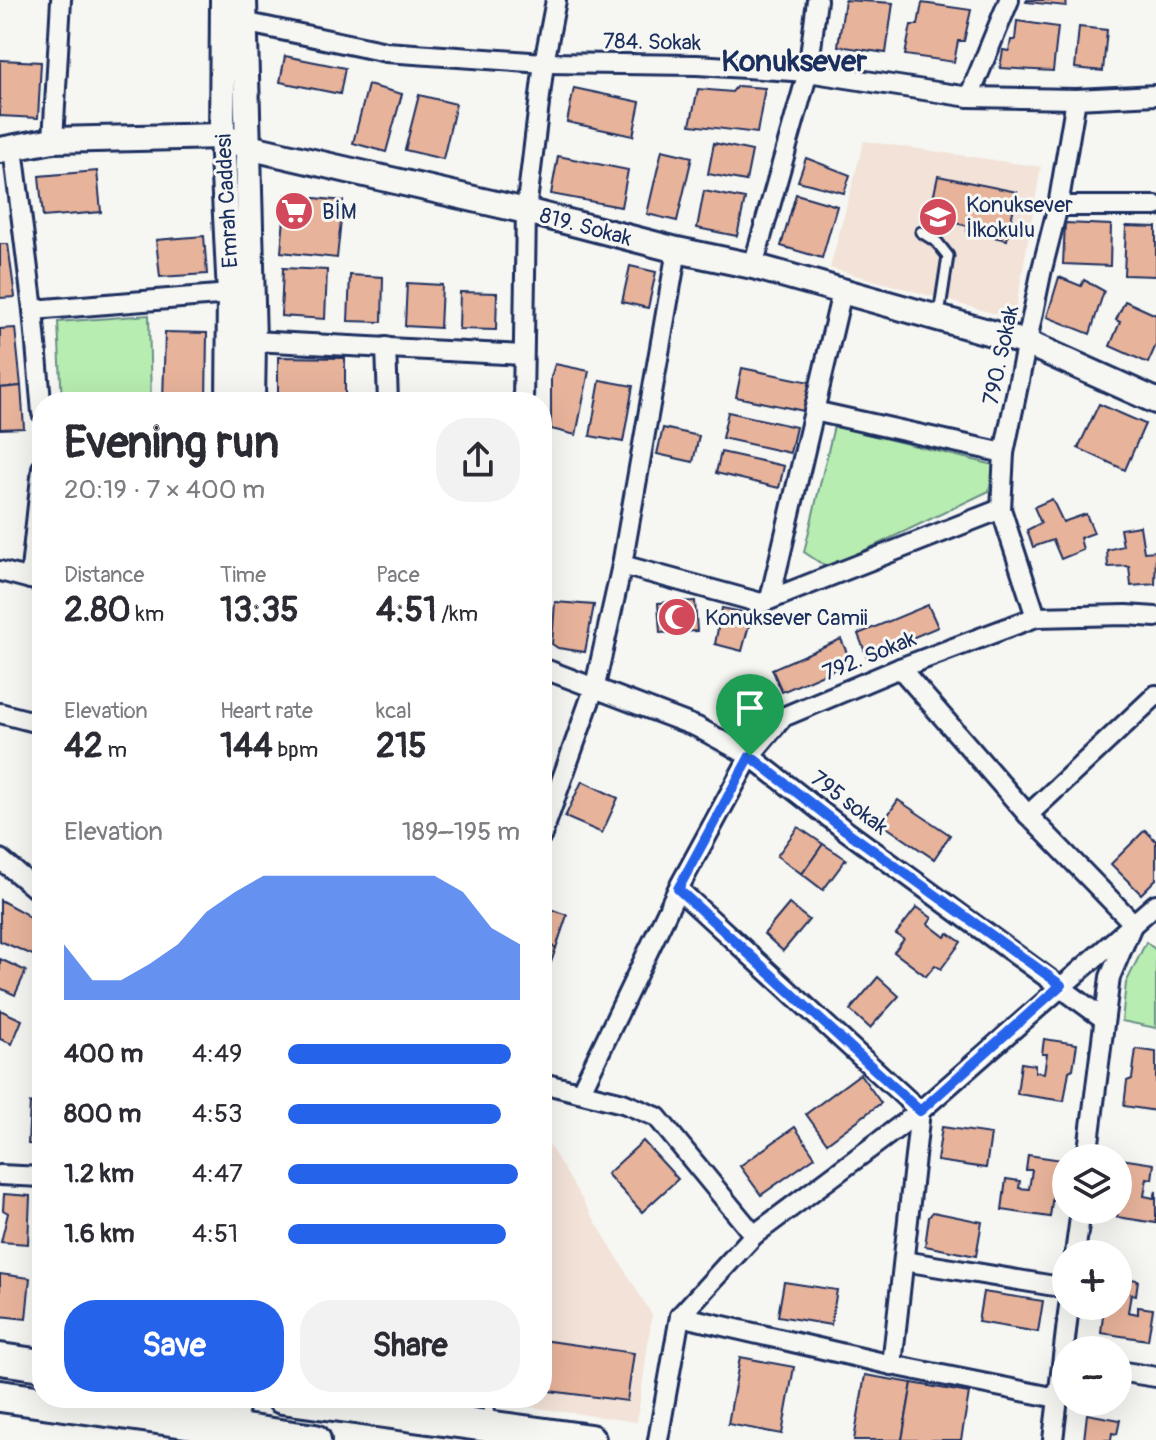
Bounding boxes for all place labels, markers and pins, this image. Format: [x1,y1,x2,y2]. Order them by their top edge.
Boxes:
supermarket icon: BİM [273,190,315,232]
place label: Konuksever İlkokulu [966,191,1073,244]
school or university icon: Konuksever İlkokulu [917,196,959,238]
place label: BİM [322,198,356,226]
mosque icon: Konuksever Camii [656,596,698,638]
place label: Konuksever Camii [705,604,868,632]
pin [716,674,784,756]

